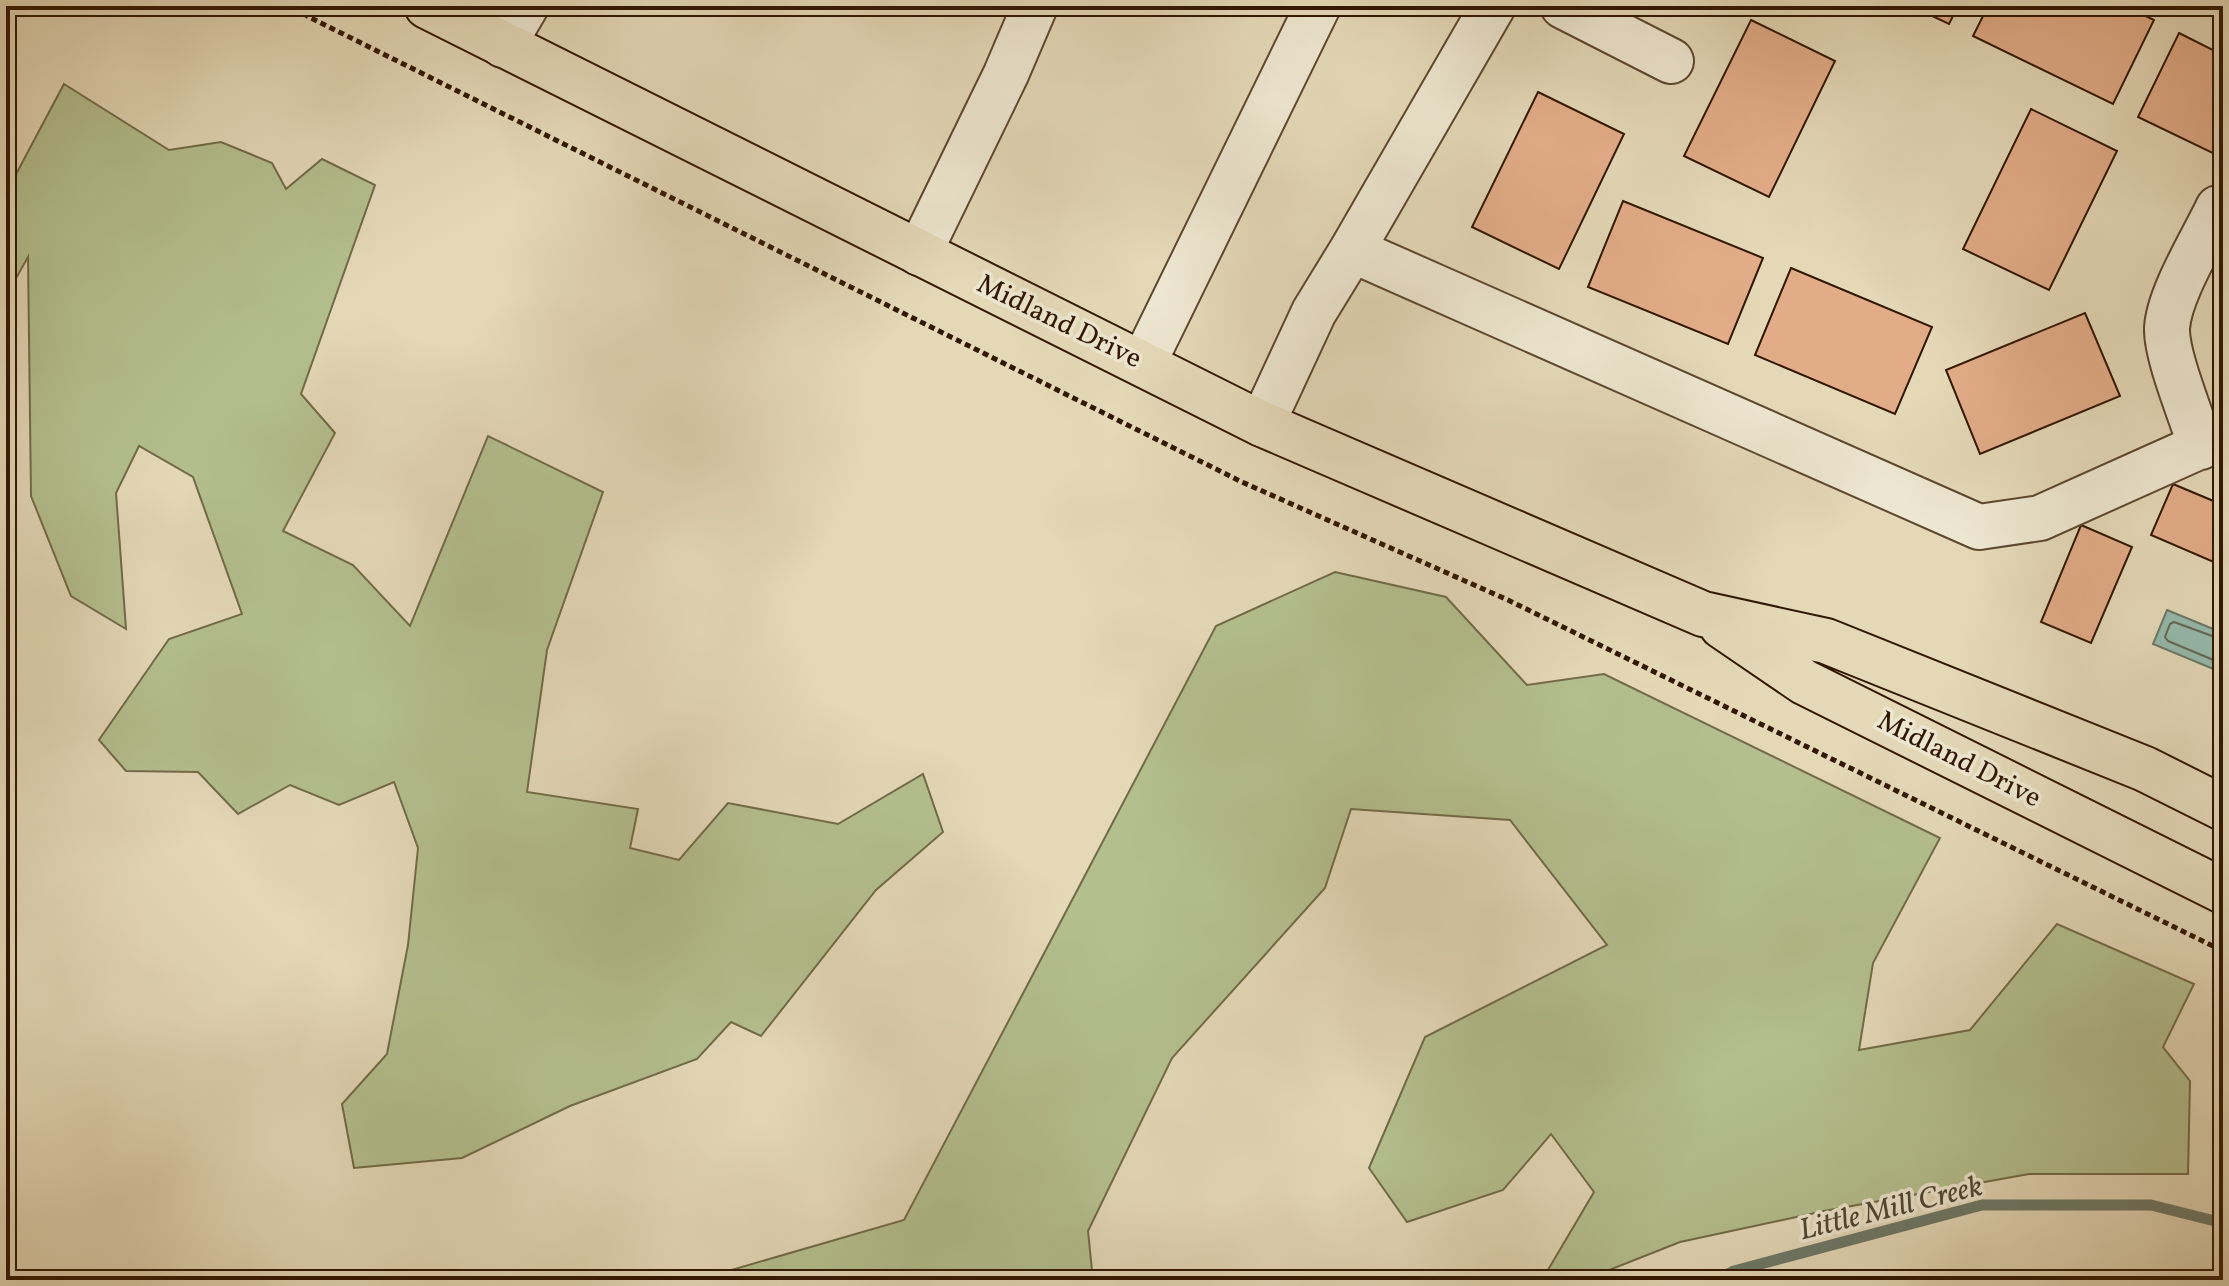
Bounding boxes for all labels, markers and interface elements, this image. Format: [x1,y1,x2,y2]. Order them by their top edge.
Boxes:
street label: Midland Drive [970,265,1148,379]
street label: Midland Drive [1870,702,2048,818]
water label: Little Mill Creek [1795,1166,1987,1252]

